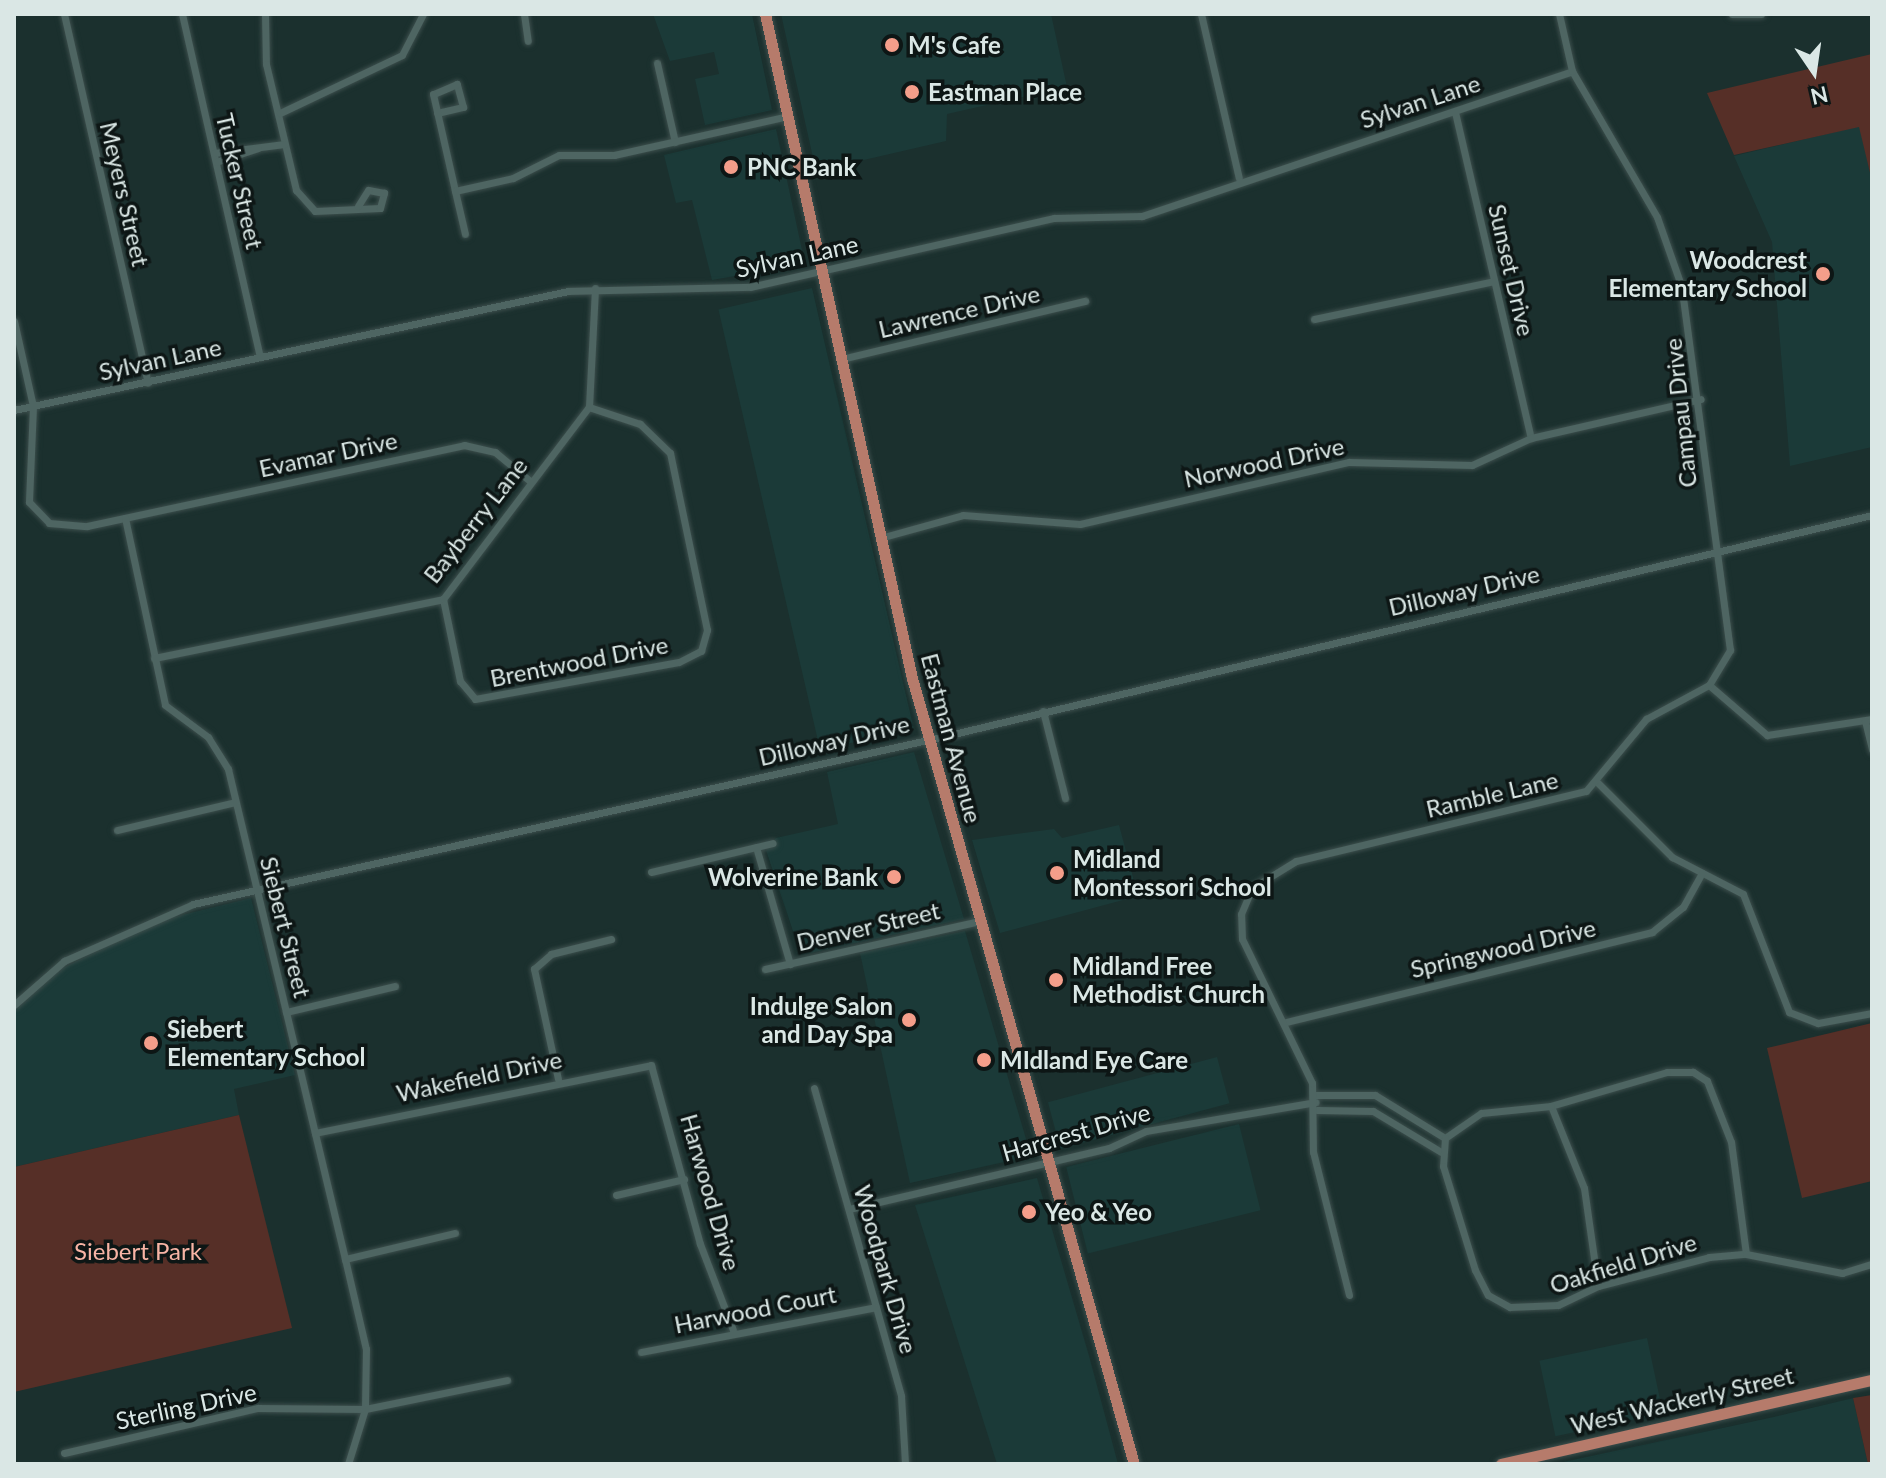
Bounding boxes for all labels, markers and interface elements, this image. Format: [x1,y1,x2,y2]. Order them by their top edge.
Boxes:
place label: M's Cafe [908,31,1001,59]
north arrow [1774,32,1854,112]
marker: M's Cafe [883,36,901,54]
street label: Sylvan Lane [1356,68,1484,134]
place label: Eastman Place [928,78,1082,106]
text: N [1808,81,1831,111]
marker: Eastman Place [903,83,921,101]
street label: Tucker Street [210,110,270,252]
street label: Meyers Street [94,119,156,269]
place label: PNC Bank [747,153,856,181]
marker: PNC Bank [722,158,740,176]
street label: Sunset Drive [1483,201,1541,339]
street label: Sylvan Lane [733,229,861,283]
place label: Woodcrest Elementary School [1608,246,1807,302]
marker: Woodcrest Elementary School [1814,265,1832,283]
street label: Lawrence Drive [876,278,1042,344]
street label: Sylvan Lane [96,332,224,386]
street label: Campau Drive [1658,337,1702,489]
street label: Evamar Drive [256,425,400,483]
street label: Norwood Drive [1181,431,1347,493]
street label: Bayberry Lane [417,451,533,589]
street label: Dilloway Drive [1385,559,1543,621]
street label: Brentwood Drive [488,630,670,692]
street label: Eastman Avenue [915,650,989,826]
street label: Dilloway Drive [755,709,913,771]
street label: Ramble Lane [1423,765,1561,823]
place label: Midland Montessori School [1073,845,1272,901]
street label: Siebert Street [255,854,317,1000]
place label: Wolverine Bank [708,863,878,891]
marker: Midland Montessori School [1048,864,1066,882]
marker: Wolverine Bank [885,868,903,886]
street label: Denver Street [793,895,943,957]
street label: Springwood Drive [1408,913,1598,983]
place label: Midland Free Methodist Church [1072,952,1265,1008]
marker: Midland Free Methodist Church [1047,971,1065,989]
place label: Indulge Salon and Day Spa [750,992,893,1048]
marker: Indulge Salon and Day Spa [900,1011,918,1029]
place label: Siebert Elementary School [167,1015,366,1071]
marker: Siebert Elementary School [142,1034,160,1052]
street label: Wakefield Drive [394,1044,564,1108]
place label: MIdland Eye Care [1000,1046,1188,1074]
marker: MIdland Eye Care [975,1051,993,1069]
street label: Harcrest Drive [999,1097,1153,1167]
street label: Harwood Drive [675,1110,747,1274]
street label: Woodpark Drive [848,1181,924,1357]
place label: Yeo & Yeo [1045,1198,1153,1226]
marker: Yeo & Yeo [1020,1203,1038,1221]
street label: Oakfield Drive [1546,1227,1700,1299]
park label: Siebert Park [74,1237,202,1265]
street label: Harwood Court [672,1279,838,1339]
street label: West Wackerly Street [1567,1360,1797,1440]
street label: Sterling Drive [113,1377,259,1435]

